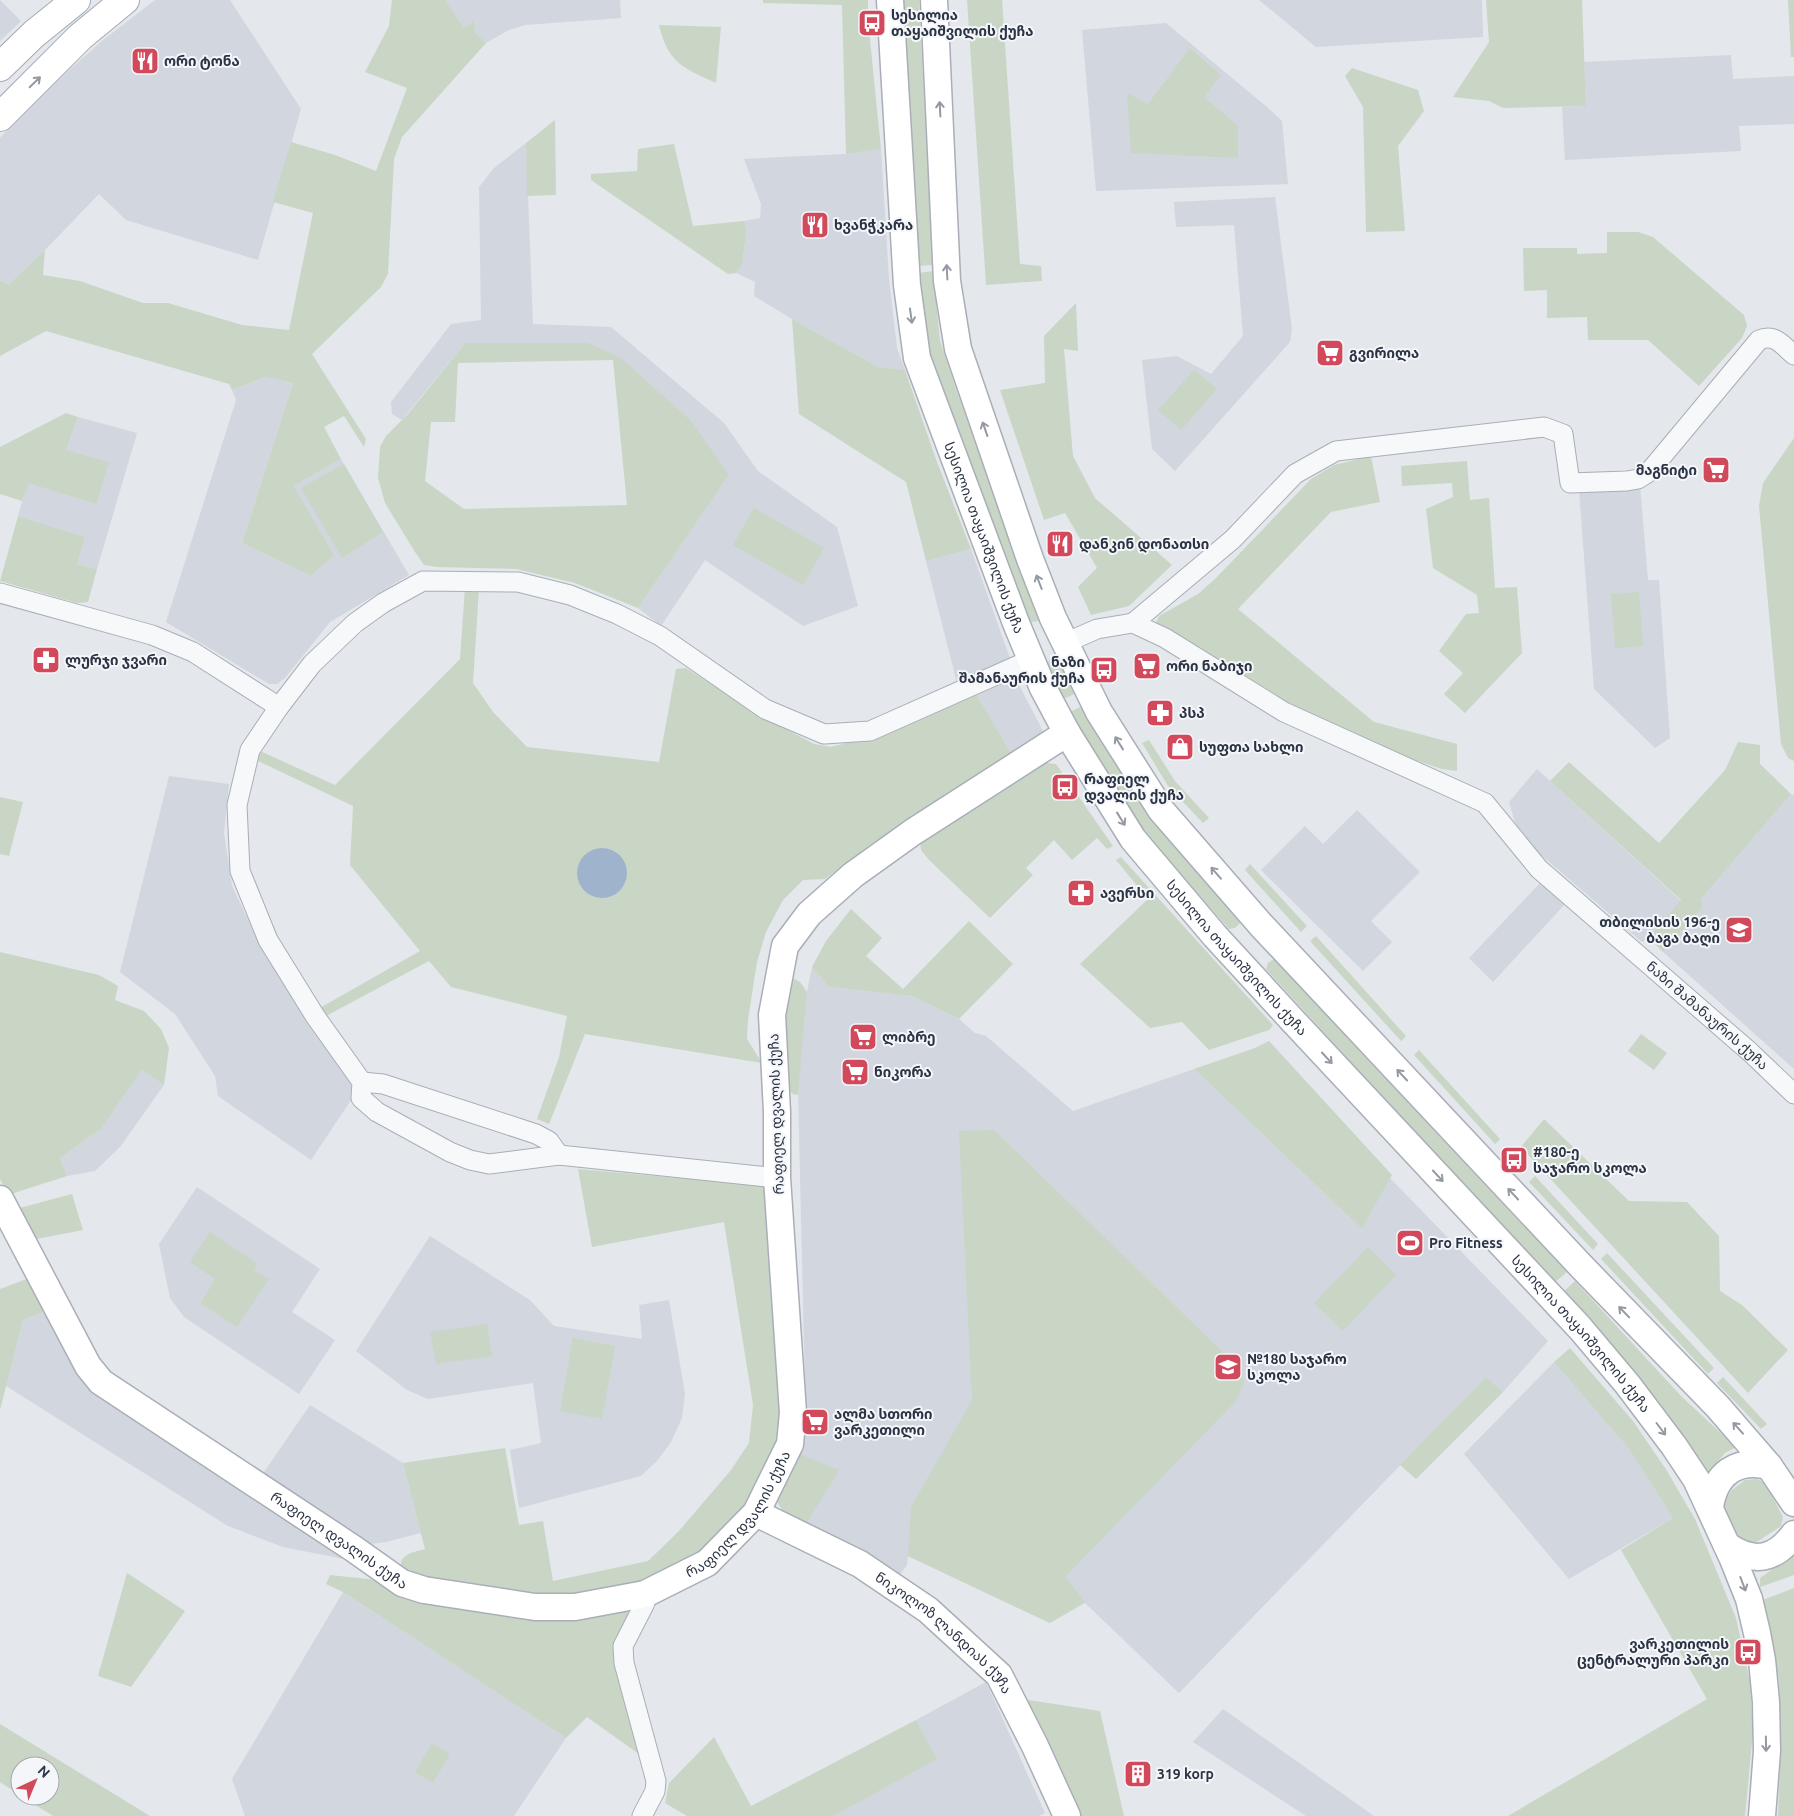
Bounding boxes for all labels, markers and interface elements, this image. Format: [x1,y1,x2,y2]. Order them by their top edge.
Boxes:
place label: სესილია თაყაიშვილის ქუჩა [891,7,1033,40]
bus stop icon: სესილია თაყაიშვილის ქუჩა [857,8,887,38]
restaurant icon: ორი ტონა [130,46,160,76]
place label: ორი ტონა [164,53,240,70]
one-way arrow [28,77,40,89]
one-way arrow [935,102,944,118]
restaurant icon: ხვანჭკარა [800,210,830,240]
place label: ხვანჭკარა [834,217,913,234]
one-way arrow [942,264,952,280]
one-way arrow [907,307,917,323]
supermarket icon: გვირილა [1315,338,1345,368]
place label: გვირილა [1349,345,1419,362]
one-way arrow [980,422,989,437]
street label: სესილია თაყაიშვილის ქუჩა [941,440,1027,636]
supermarket icon: მაგნიტი [1701,455,1731,485]
place label: მაგნიტი [1636,462,1697,479]
restaurant icon: დანკინ დონათსი [1045,529,1075,559]
place label: დანკინ დონათსი [1079,536,1209,553]
one-way arrow [1034,575,1043,590]
pharmacy icon: ლურჯი ჯვარი [31,645,61,675]
supermarket icon: ორი ნაბიჯი [1132,651,1162,681]
place label: ლურჯი ჯვარი [65,652,167,669]
place label: ნაზი შამანაურის ქუჩა [959,654,1085,687]
bus stop icon: ნაზი შამანაურის ქუჩა [1089,655,1119,685]
place label: ორი ნაბიჯი [1166,658,1253,675]
pharmacy icon: პსპ [1145,698,1175,728]
place label: პსპ [1179,705,1205,721]
shop icon: სუფთა სახლი [1165,732,1195,762]
one-way arrow [1114,737,1124,751]
place label: სუფთა სახლი [1199,739,1304,756]
place label: რაფიელ დვალის ქუჩა [1084,771,1184,804]
bus stop icon: რაფიელ დვალის ქუჩა [1050,772,1080,802]
one-way arrow [1116,812,1126,826]
one-way arrow [1211,867,1222,880]
street label: სესილია თაყაიშვილის ქუჩა [1163,877,1310,1039]
pharmacy icon: ავერსი [1066,878,1096,908]
place label: ავერსი [1100,885,1154,902]
place label: თბილისის 196-ე ბაგა ბაღი [1599,914,1720,947]
school or university icon: თბილისის 196-ე ბაგა ბაღი [1724,915,1754,945]
street label: ნაზი შამანაურის ქუჩა [1643,958,1771,1073]
supermarket icon: ლიბრე [848,1022,878,1052]
place label: ლიბრე [882,1029,936,1046]
street label: რაფიელ დვალის ქუჩა [765,1033,788,1195]
one-way arrow [1321,1051,1333,1064]
supermarket icon: ნიკორა [840,1057,870,1087]
place label: ნიკორა [874,1064,932,1081]
one-way arrow [1396,1068,1408,1081]
place label: #180-ე საჯარო სკოლა [1533,1144,1647,1177]
bus stop icon: #180-ე საჯარო სკოლა [1499,1145,1529,1175]
one-way arrow [1432,1170,1444,1183]
one-way arrow [1507,1187,1519,1200]
sports icon: Pro Fitness [1395,1228,1425,1258]
place label: Pro Fitness [1429,1235,1503,1251]
street label: სესილია თაყაიშვილის ქუჩა [1508,1252,1654,1415]
one-way arrow [1618,1306,1630,1318]
place label: №180 საჯარო სკოლა [1247,1351,1347,1384]
school or university icon: №180 საჯარო სკოლა [1213,1352,1243,1382]
place label: ალმა სთორი ვარკეთილი [834,1406,933,1439]
supermarket icon: ალმა სთორი ვარკეთილი [800,1407,830,1437]
one-way arrow [1656,1422,1666,1436]
one-way arrow [1732,1422,1744,1435]
street label: რაფიელ დვალის ქუჩა [683,1448,793,1580]
street label: რაფიელ დვალის ქუჩა [268,1488,408,1592]
street label: ნიკოლოზ ლანდიას ქუჩა [872,1569,1015,1696]
one-way arrow [1739,1576,1748,1591]
place label: ვარკეთილის ცენტრალური პარკი [1577,1636,1729,1669]
bus stop icon: ვარკეთილის ცენტრალური პარკი [1733,1637,1763,1667]
one-way arrow [1761,1736,1771,1752]
north arrow [10,1756,60,1806]
building icon: 319 korp [1123,1759,1153,1789]
text: N [35,1762,53,1781]
place label: 319 korp [1157,1766,1214,1782]

